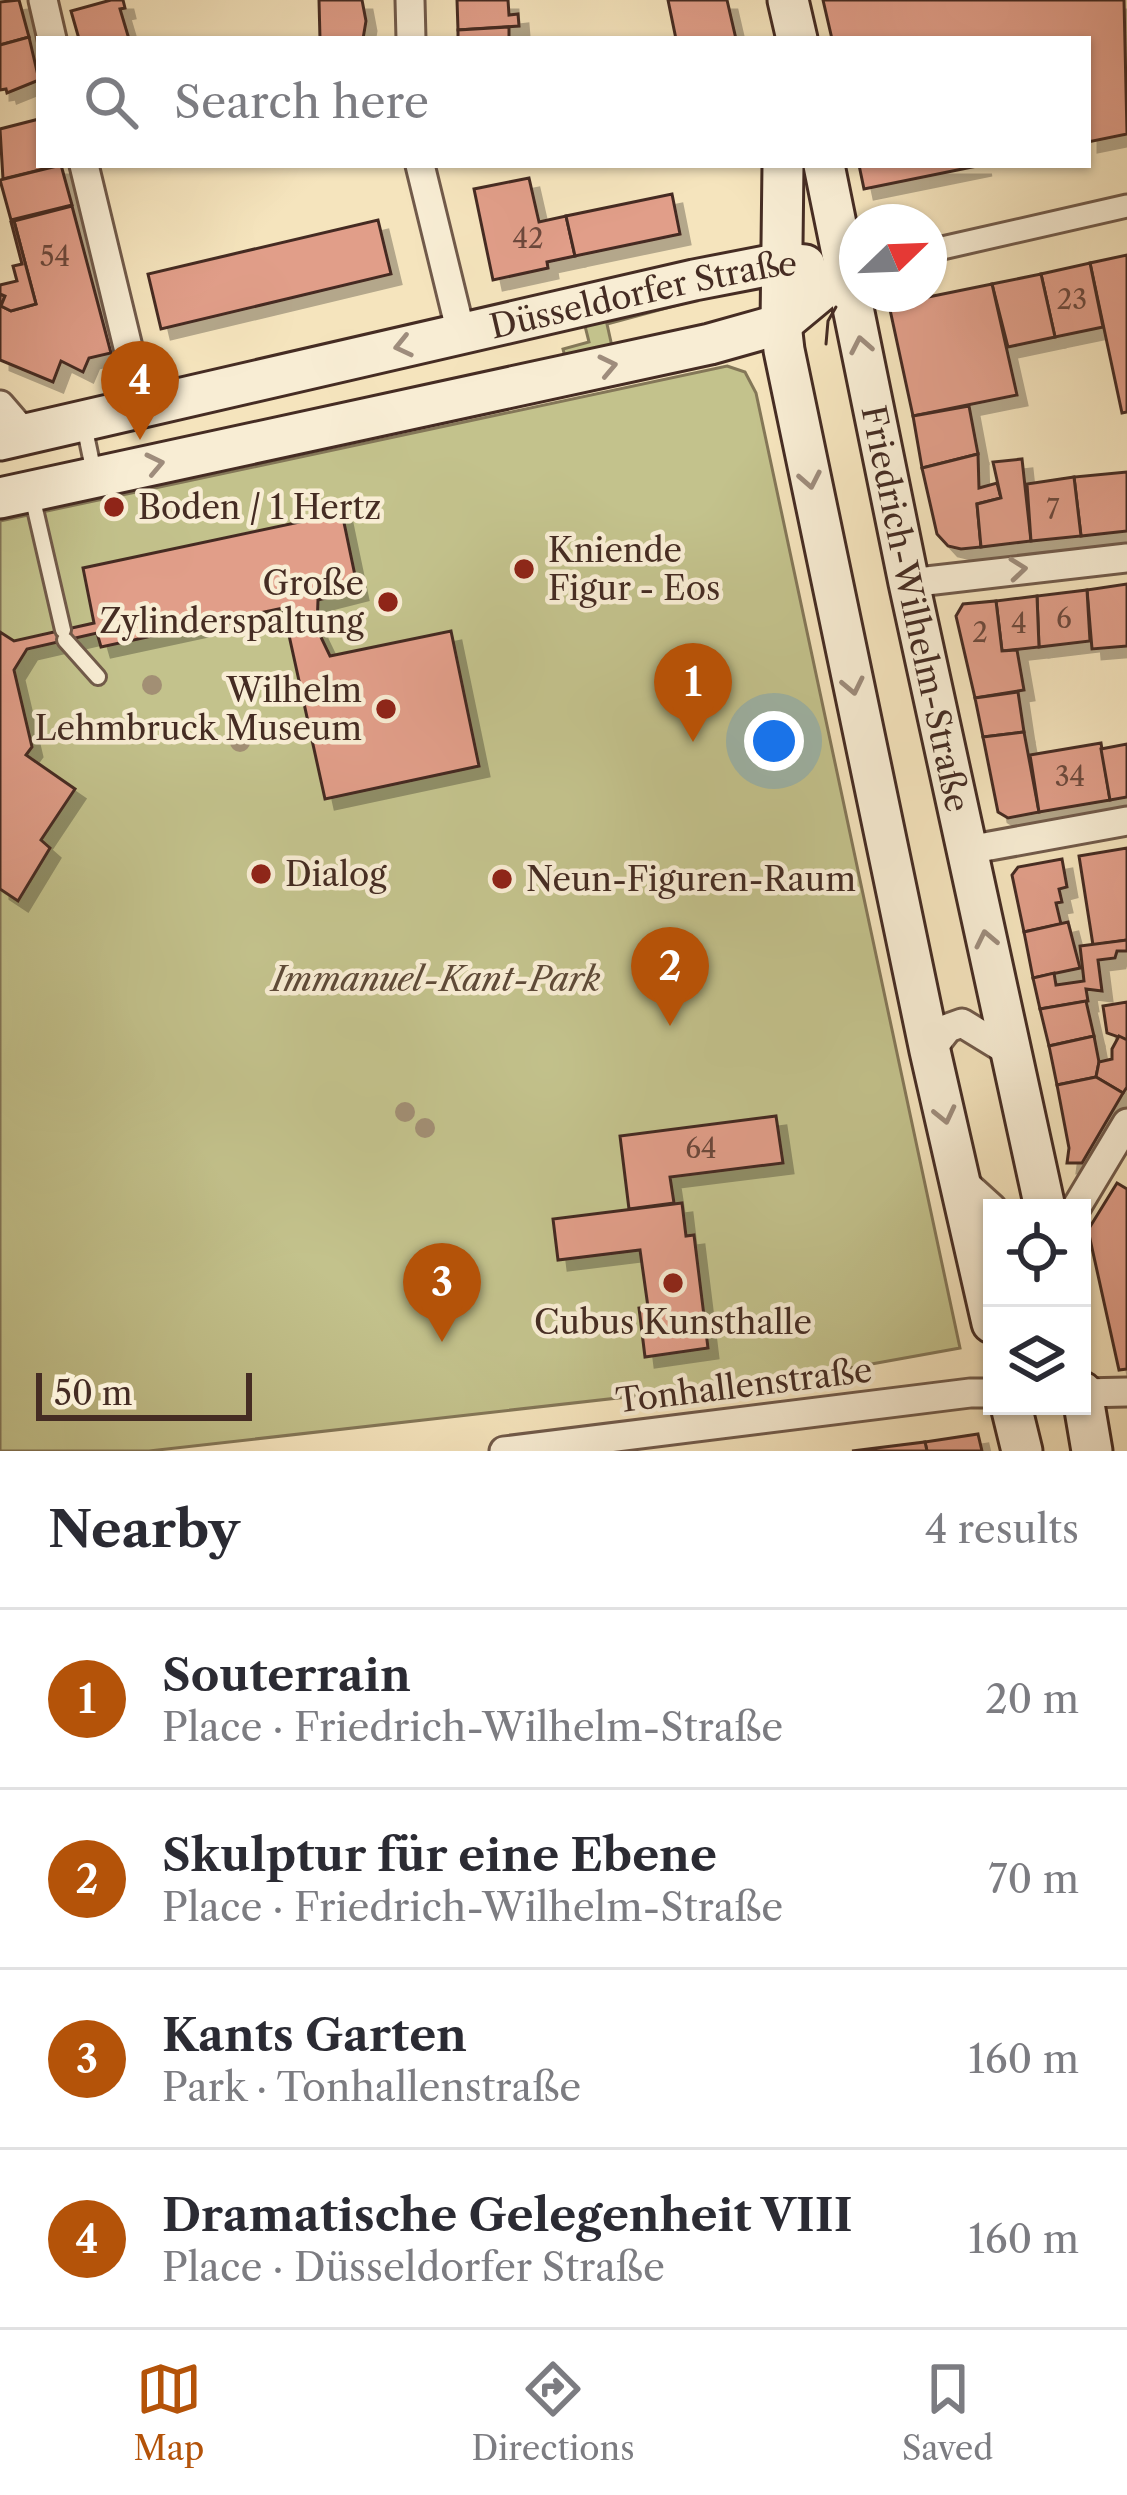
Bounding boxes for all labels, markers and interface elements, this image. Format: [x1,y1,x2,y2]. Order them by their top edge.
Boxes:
search box [36,36,1091,168]
icon: search [78,69,144,135]
text: Search here [174,74,429,130]
north arrow [839,204,947,312]
house number: 42 [512,222,544,255]
house number: 54 [40,240,70,273]
street label: Düsseldorfer Straße [486,243,799,347]
house number: 23 [1057,283,1087,316]
one-way arrow [393,333,413,358]
one-way arrow [849,335,875,355]
pin: 4 [101,341,179,440]
one-way arrow [598,355,618,380]
street label: Friedrich-Wilhelm-Straße [852,402,978,816]
one-way arrow [145,453,165,478]
one-way arrow [797,469,822,489]
place label: Boden / 1 Hertz [138,487,381,528]
house number: 7 [1046,493,1060,526]
marker: Boden / 1 Hertz [101,494,127,520]
place label: Kniende Figur - Eos [548,530,720,609]
marker: Kniende Figur - Eos [511,556,537,582]
one-way arrow [1008,557,1028,583]
place label: Große Zylinderspaltung [100,563,365,642]
marker: Große Zylinderspaltung [375,589,401,615]
house number: 6 [1056,602,1072,635]
house number: 4 [1011,607,1027,640]
house number: 2 [972,616,988,649]
pin: 1 [654,643,732,742]
place label: Wilhelm Lehmbruck Museum [35,670,362,749]
one-way arrow [839,676,864,696]
marker: Wilhelm Lehmbruck Museum [373,696,399,722]
your location [744,711,804,771]
house number: 34 [1055,760,1085,793]
place label: Dialog [285,854,387,895]
place label: Neun-Figuren-Raum [526,859,856,900]
marker: Dialog [248,861,274,887]
marker: Neun-Figuren-Raum [489,866,515,892]
pin: 2 [631,927,709,1026]
one-way arrow [974,929,1000,949]
park label: Immanuel-Kant-Park [269,959,600,1000]
one-way arrow [931,1104,956,1125]
house number: 64 [685,1132,717,1165]
map controls [983,1199,1091,1415]
button: locate [983,1199,1091,1307]
pin: 3 [403,1243,481,1342]
marker: Cubus Kunsthalle [660,1270,686,1296]
place label: Cubus Kunsthalle [534,1302,812,1343]
button: layers [983,1307,1091,1415]
street label: Tonhallenstraße [614,1349,874,1422]
scale bar [36,1367,252,1420]
text: 50 m [54,1373,132,1414]
text: Nearby [48,1498,240,1560]
text: 4 results [925,1505,1079,1553]
text: Souterrain [162,1647,411,1703]
text: 1 [78,1675,96,1723]
text: 20 m [985,1675,1079,1723]
text: Place · Friedrich-Wilhelm-Straße [162,1703,783,1751]
text: Skulptur für eine Ebene [162,1827,717,1883]
text: 2 [75,1855,99,1903]
text: 70 m [988,1855,1079,1903]
text: Place · Friedrich-Wilhelm-Straße [162,1883,783,1931]
text: Kants Garten [162,2007,467,2063]
text: 3 [76,2035,98,2083]
text: 160 m [968,2035,1079,2083]
text: Park · Tonhallenstraße [162,2063,581,2111]
text: Dramatische Gelegenheit VIII [162,2187,853,2243]
text: 4 [75,2215,99,2263]
text: 160 m [968,2215,1079,2263]
text: Place · Düsseldorfer Straße [162,2243,665,2291]
tab: Map [134,2356,204,2469]
tab: Directions [472,2356,635,2469]
tab: Saved [902,2356,993,2469]

